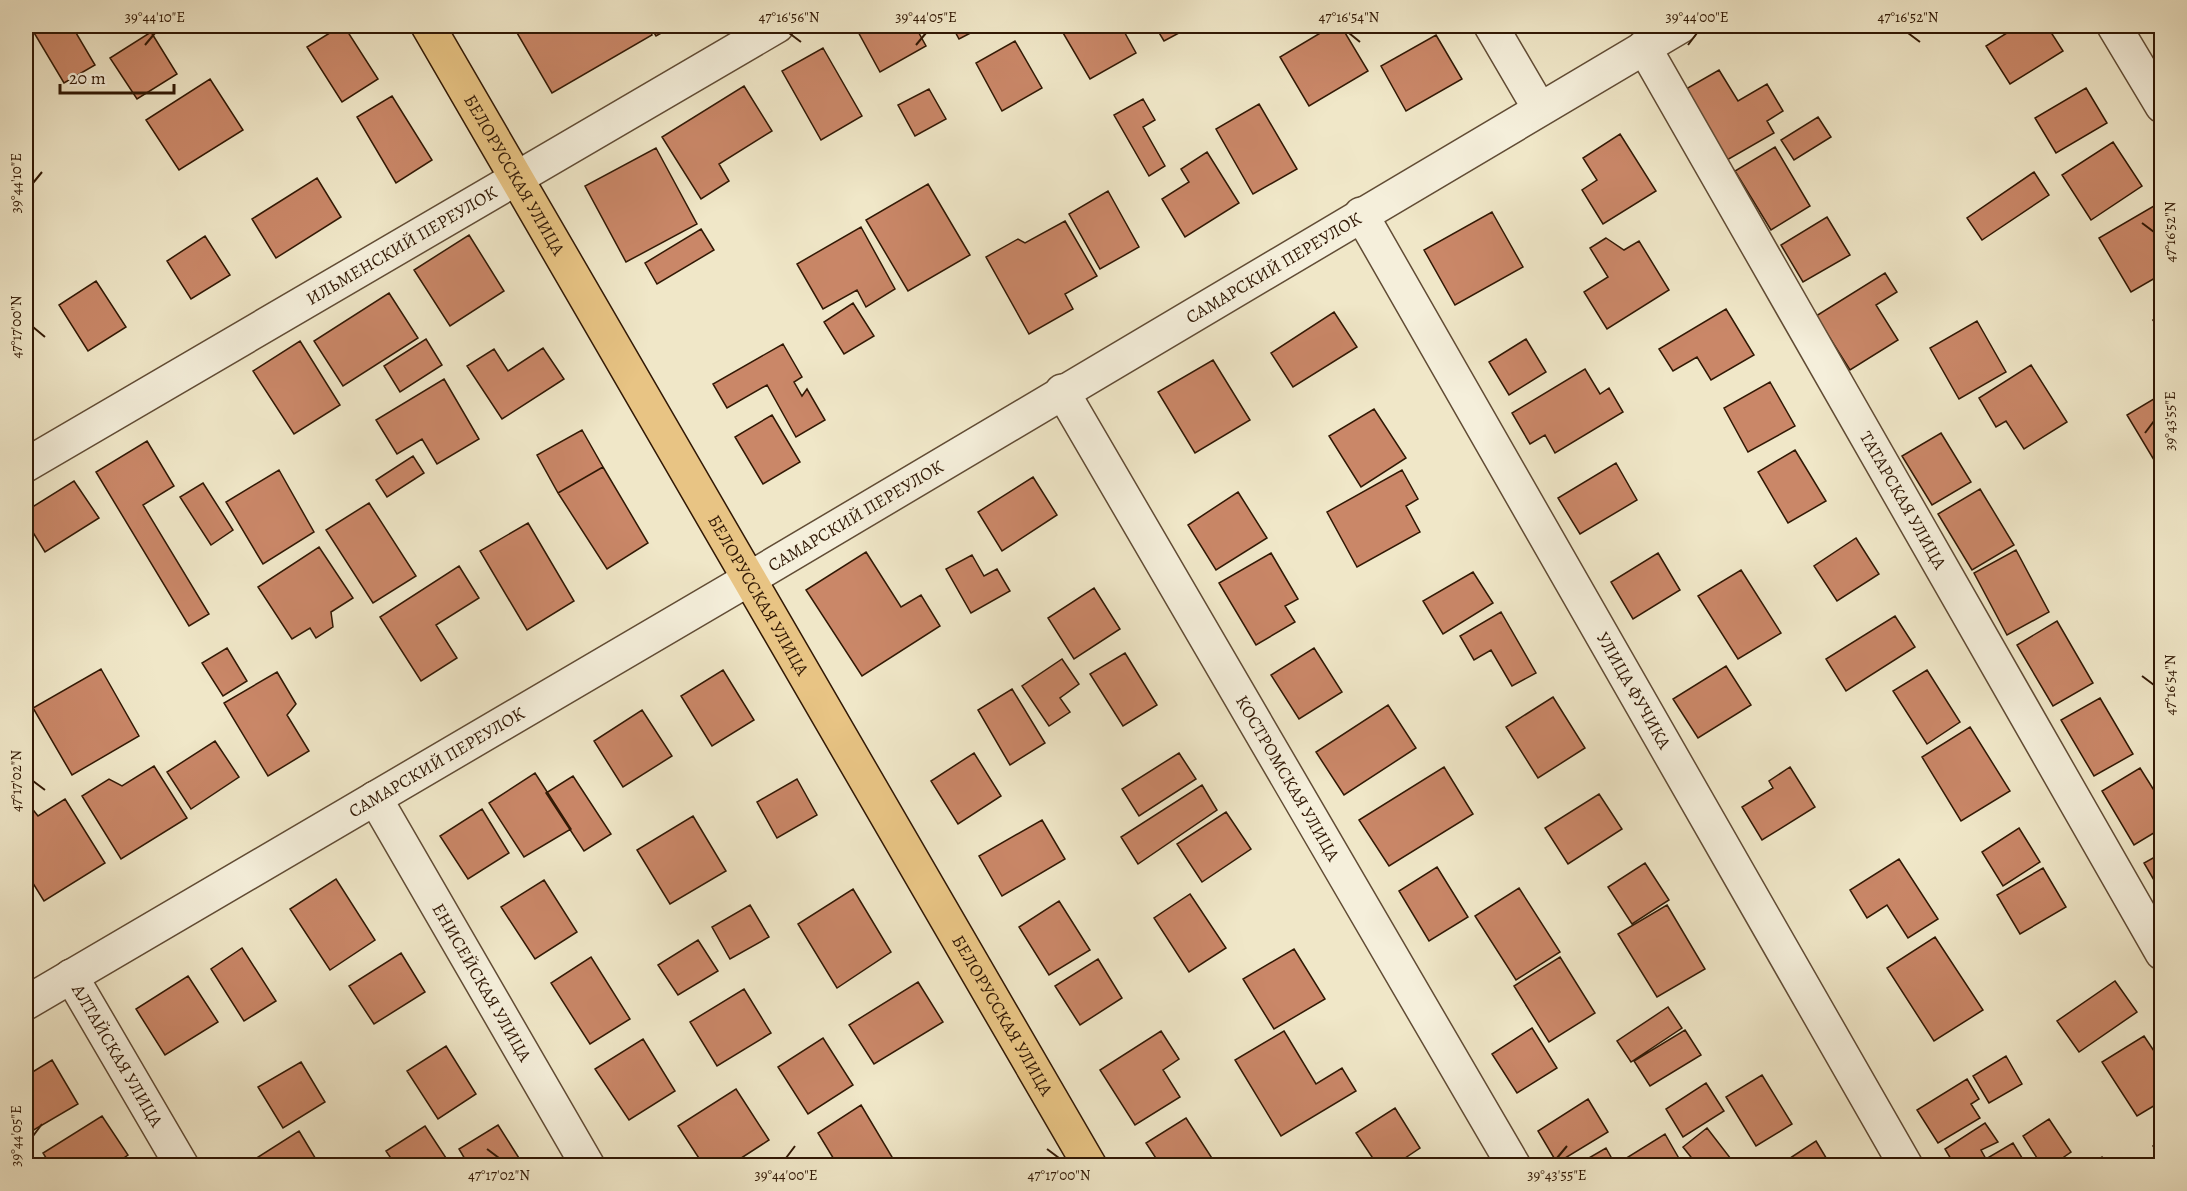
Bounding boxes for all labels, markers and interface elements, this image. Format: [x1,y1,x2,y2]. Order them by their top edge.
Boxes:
text: 39°44'10"E [125,7,185,27]
text: 47°16'56"N [759,7,820,27]
text: 39°44'05"E [895,7,957,27]
text: 47°16'54"N [1319,7,1380,27]
text: 39°44'00"E [1665,7,1729,27]
text: 47°16'52"N [1877,7,1939,27]
scale bar [60,57,174,95]
text: 20 m [69,66,106,90]
street label: БЕЛОРУССКАЯ УЛИЦА [458,90,571,260]
text: 39°44'10"E [6,153,26,213]
street label: ИЛЬМЕНСКИЙ ПЕРЕУЛОК [302,180,502,311]
text: 47°16'52"N [2160,201,2180,263]
street label: САМАРСКИЙ ПЕРЕУЛОК [1181,206,1366,329]
text: 47°17'00"N [6,295,26,358]
text: 39°43'55"E [2160,391,2180,451]
street label: ТАТАРСКАЯ УЛИЦА [1854,427,1952,574]
street label: САМАРСКИЙ ПЕРЕУЛОК [763,454,948,577]
street label: БЕЛОРУССКАЯ УЛИЦА [702,510,815,680]
street label: УЛИЦА ФУЧИКА [1591,628,1677,754]
text: 47°16'54"N [2160,654,2180,715]
street label: КОСТРОМСКАЯ УЛИЦА [1230,691,1346,866]
street label: САМАРСКИЙ ПЕРЕУЛОК [344,701,530,823]
text: 47°17'02"N [6,750,26,812]
street label: ЕНИСЕЙСКАЯ УЛИЦА [426,899,537,1066]
street label: БЕЛОРУССКАЯ УЛИЦА [946,930,1059,1101]
street label: АЛТАЙСКАЯ УЛИЦА [66,979,169,1132]
text: 39°44'05"E [6,1105,26,1167]
text: 47°17'02"N [468,1165,530,1185]
text: 39°44'00"E [754,1165,818,1185]
text: 47°17'00"N [1028,1165,1091,1185]
text: 39°43'55"E [1527,1165,1587,1185]

